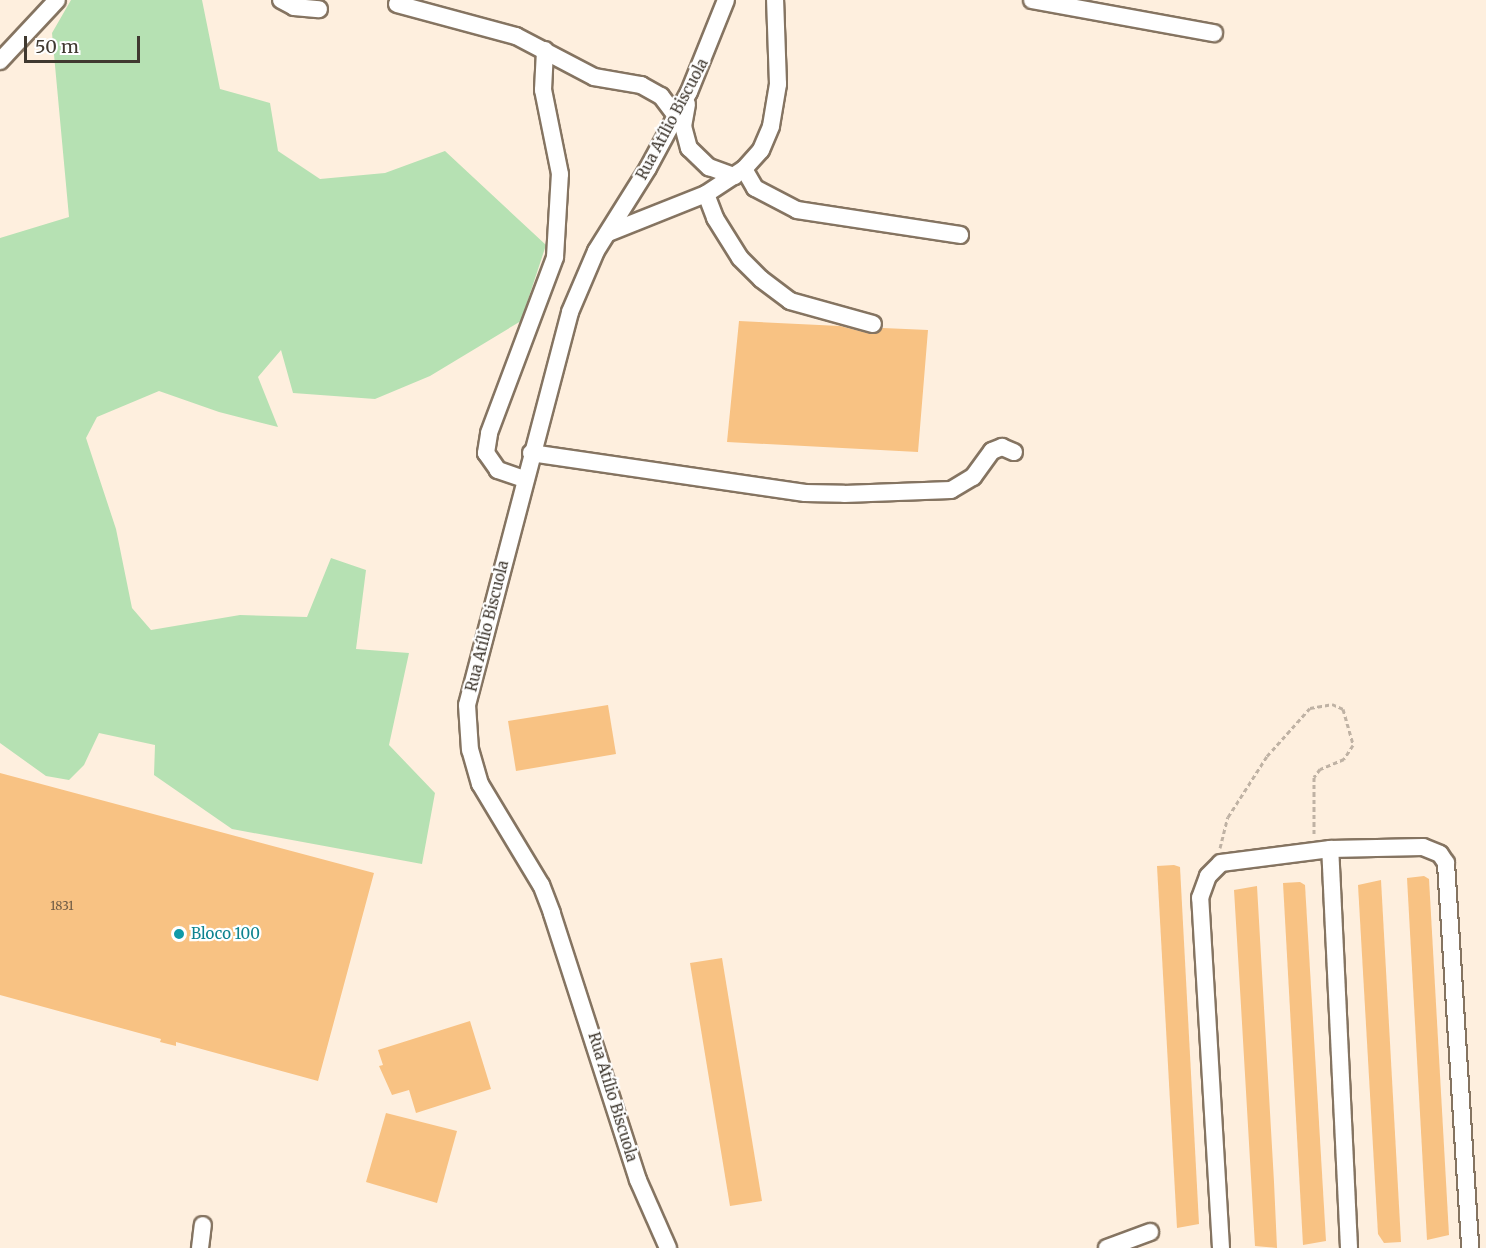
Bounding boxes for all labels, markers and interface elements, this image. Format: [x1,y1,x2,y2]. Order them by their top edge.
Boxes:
scale bar [27,24,142,62]
text: 50 m [35,35,79,58]
street label: Rua Atílio Biscuola [632,55,712,183]
street label: Rua Atílio Biscuola [462,559,512,693]
house number: 1831 [50,899,74,913]
place label: Bloco 100 [191,925,260,943]
marker: Bloco 100 [172,927,186,941]
street label: Rua Atílio Biscuola [585,1030,641,1164]

